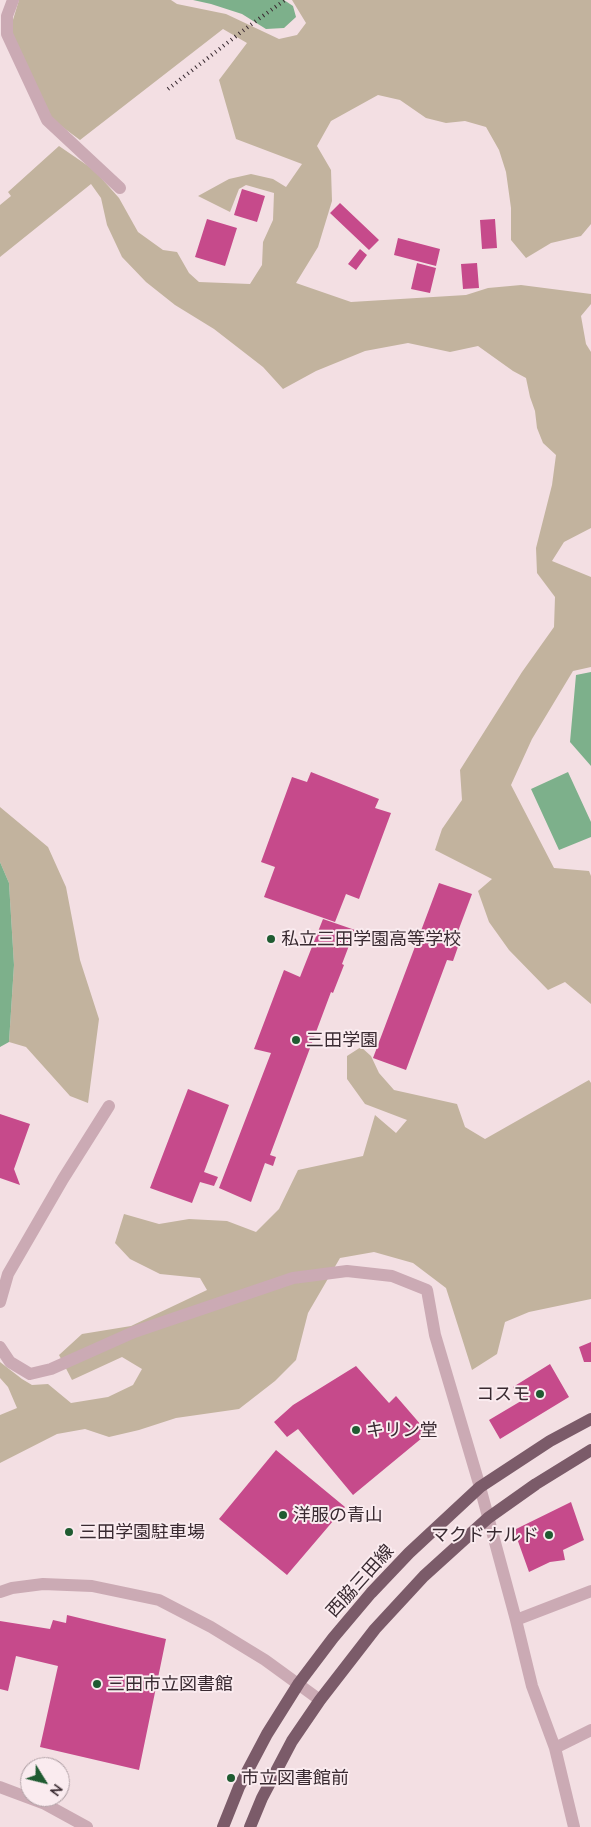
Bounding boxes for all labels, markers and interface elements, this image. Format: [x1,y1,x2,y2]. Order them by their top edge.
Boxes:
place label: 私立三田学園高等学校 [281,928,461,950]
marker: 私立三田学園高等学校 [265,933,277,945]
place label: 三田学園 [306,1029,378,1051]
marker: 三田学園 [290,1034,302,1046]
place label: コスモ [476,1383,530,1405]
marker: コスモ [534,1388,546,1400]
place label: キリン堂 [366,1419,438,1441]
marker: キリン堂 [350,1424,362,1436]
place label: 洋服の青山 [293,1504,383,1526]
marker: 洋服の青山 [277,1509,289,1521]
place label: 三田学園駐車場 [79,1521,205,1543]
place label: マクドナルド [431,1524,539,1546]
marker: 三田学園駐車場 [63,1526,75,1538]
marker: マクドナルド [543,1529,555,1541]
street label: 西脇三田線 [322,1540,398,1622]
place label: 三田市立図書館 [107,1673,233,1695]
marker: 三田市立図書館 [91,1678,103,1690]
north arrow [20,1757,70,1807]
place label: 市立図書館前 [241,1767,349,1789]
marker: 市立図書館前 [225,1772,237,1784]
text: N [47,1781,67,1800]

